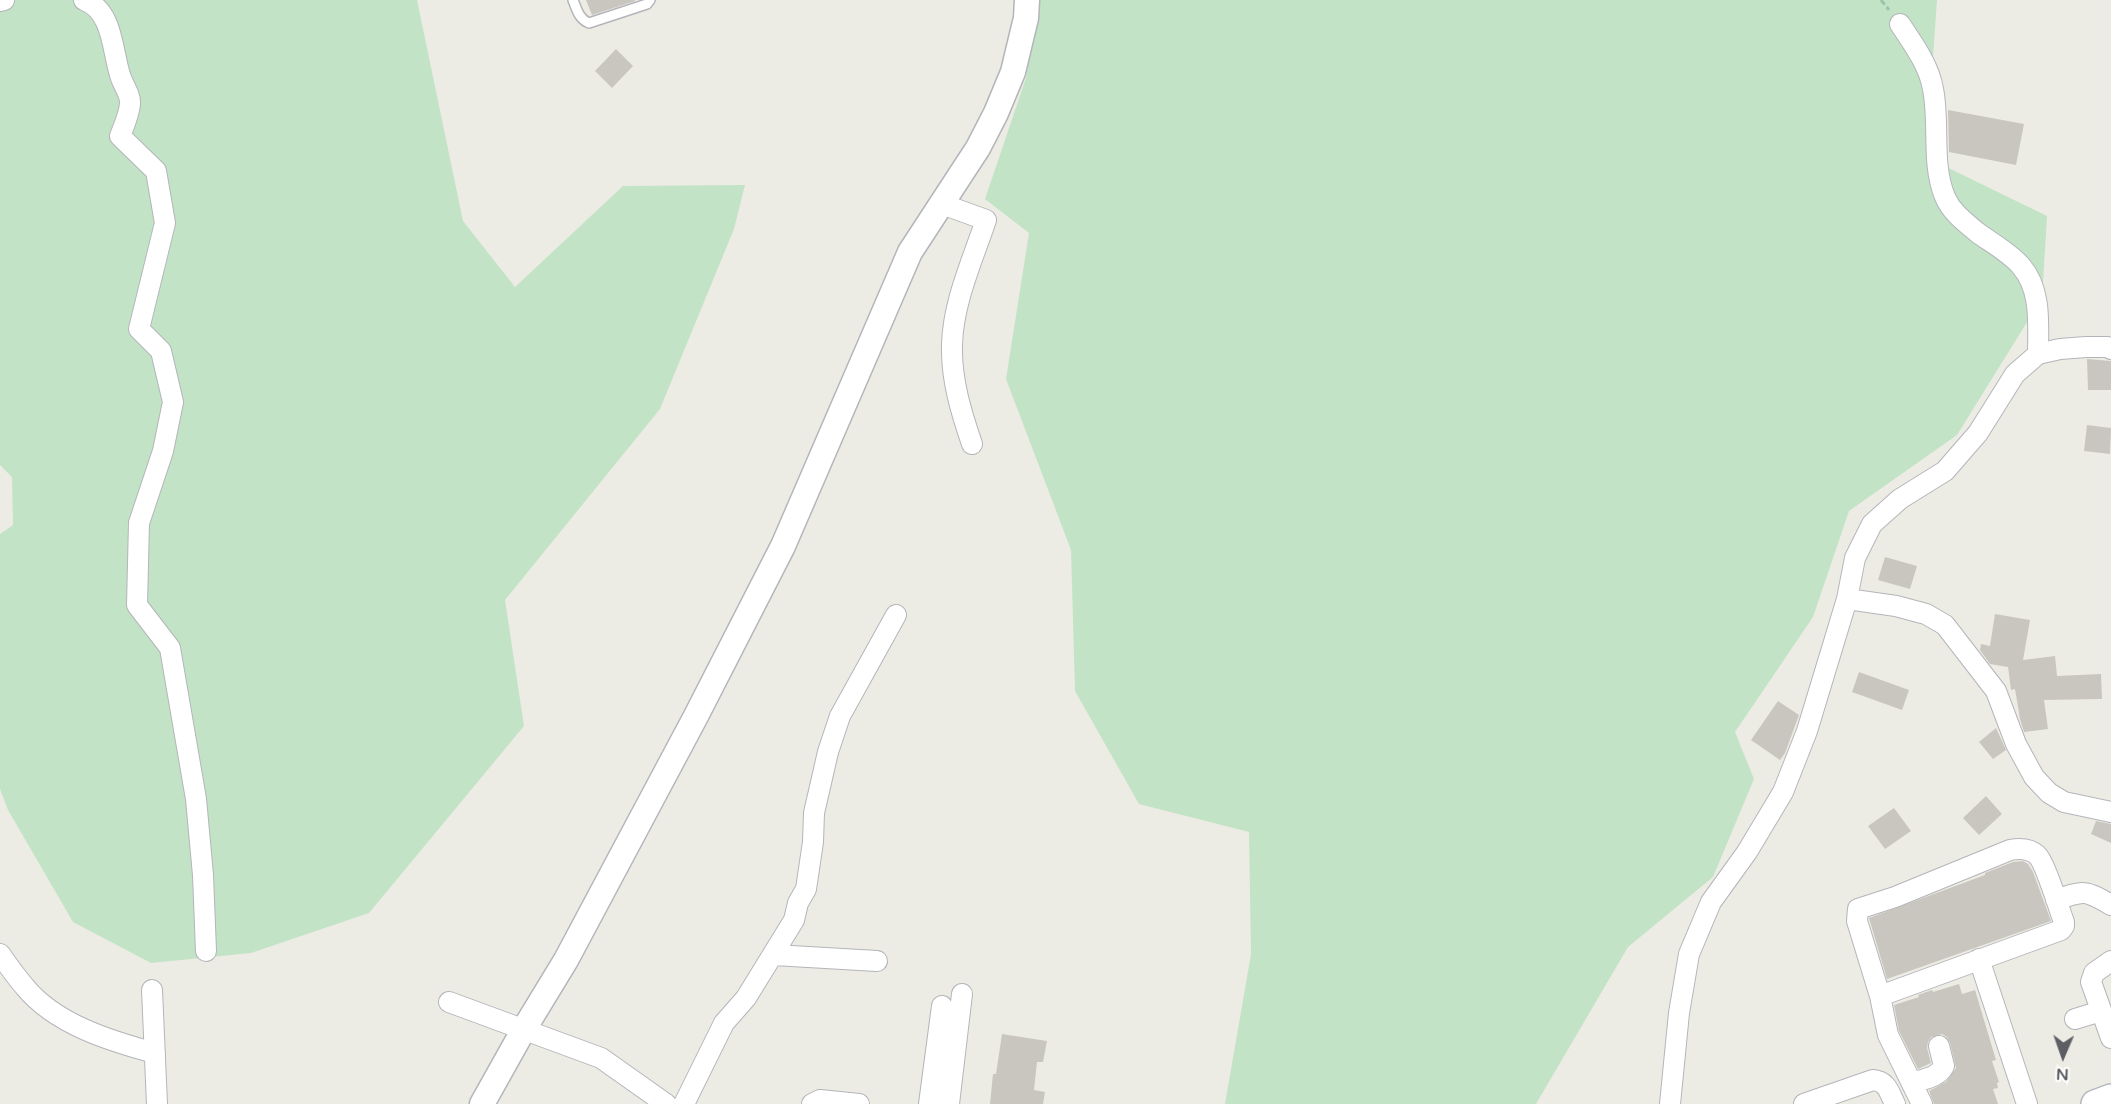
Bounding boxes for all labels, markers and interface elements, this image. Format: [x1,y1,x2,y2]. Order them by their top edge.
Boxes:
north arrow [2033,1026,2093,1086]
text: N [2056,1064,2069,1084]

